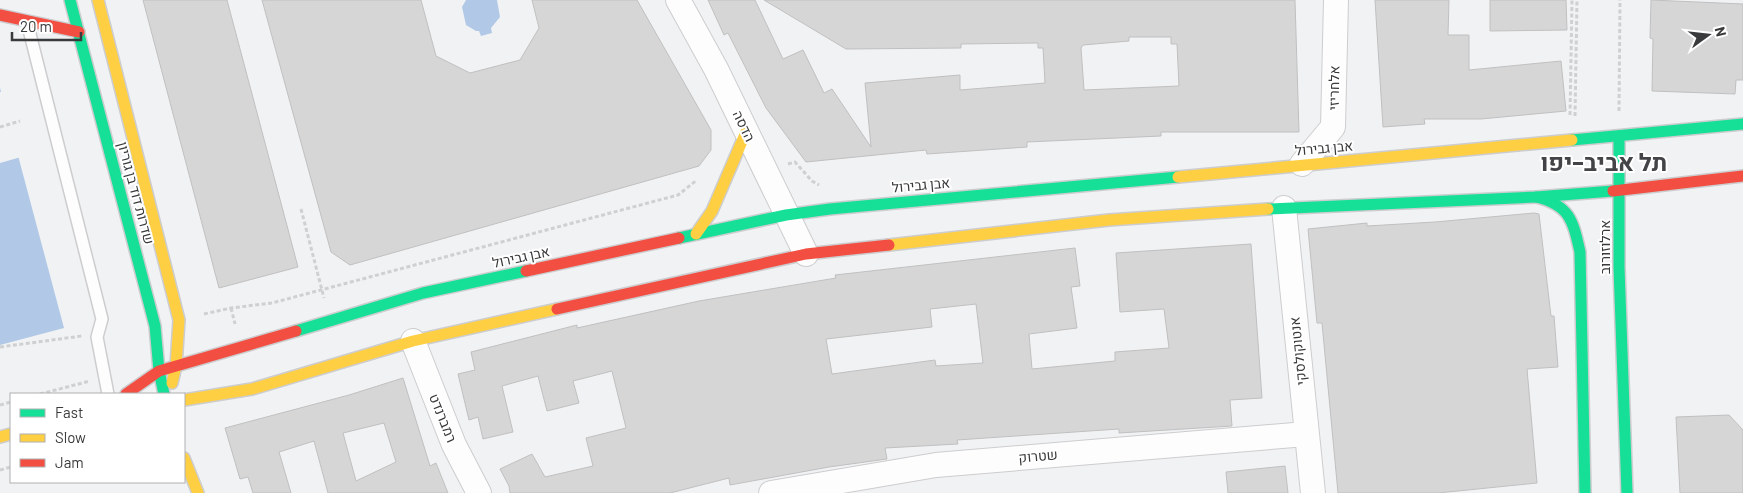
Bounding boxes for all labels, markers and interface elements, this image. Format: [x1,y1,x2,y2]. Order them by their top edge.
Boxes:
scale bar [12,10,81,42]
north arrow [1683,10,1733,60]
text: 20 m [20,17,52,35]
text: N [1712,25,1730,38]
street label: אלחריזי [1325,65,1342,111]
street label: הדסה [730,107,759,144]
street label: אבן גבירול [1294,136,1354,159]
street label: שדרות דוד בן גוריון [115,140,158,246]
district label: תל אביב–יפו [1541,147,1667,176]
street label: אבן גבירול [891,173,951,196]
street label: ארלוזורוב [1596,220,1613,274]
street label: אבן גבירול [491,242,551,271]
street label: אנטוקולסקי [1285,316,1310,386]
street label: רמברנדט [426,391,461,445]
legend [10,393,185,483]
text: Fast [55,403,83,421]
text: Slow [55,428,86,446]
street label: שטרוק [1018,445,1058,466]
text: Jam [55,453,84,471]

